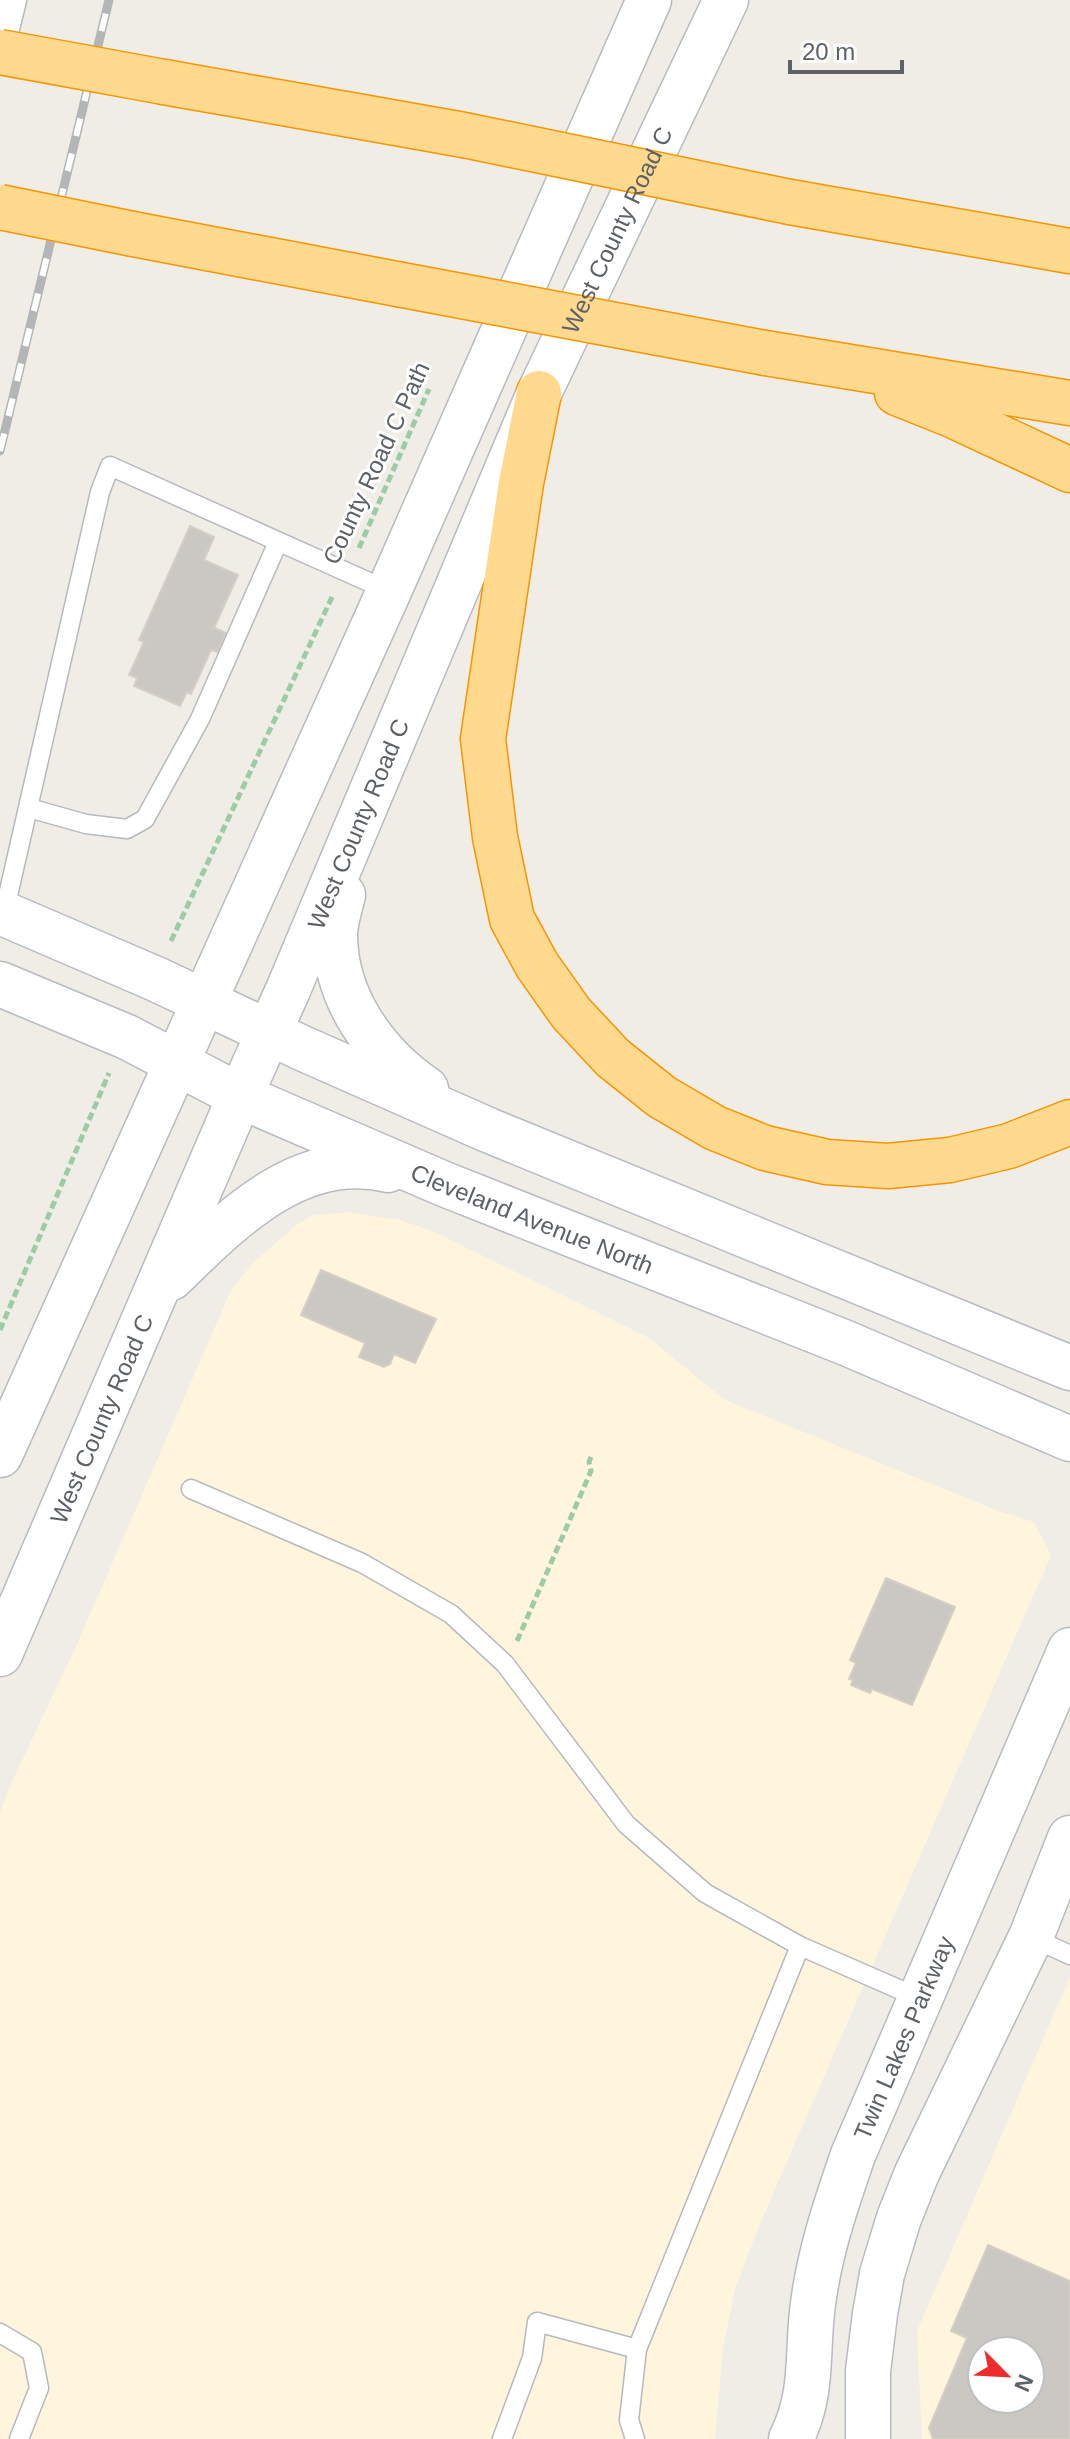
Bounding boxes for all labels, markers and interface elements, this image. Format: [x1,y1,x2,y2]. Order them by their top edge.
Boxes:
scale bar [790,24,902,74]
text: 20 m [802,38,855,65]
street label: West County Road C [556,122,677,337]
street label: County Road C Path [317,358,435,568]
street label: West County Road C [302,715,414,933]
street label: Cleveland Avenue North [407,1158,657,1279]
street label: West County Road C [44,1310,158,1528]
street label: Twin Lakes Parkway [848,1932,959,2144]
north arrow [966,2335,1046,2415]
text: N [1009,2371,1038,2395]

